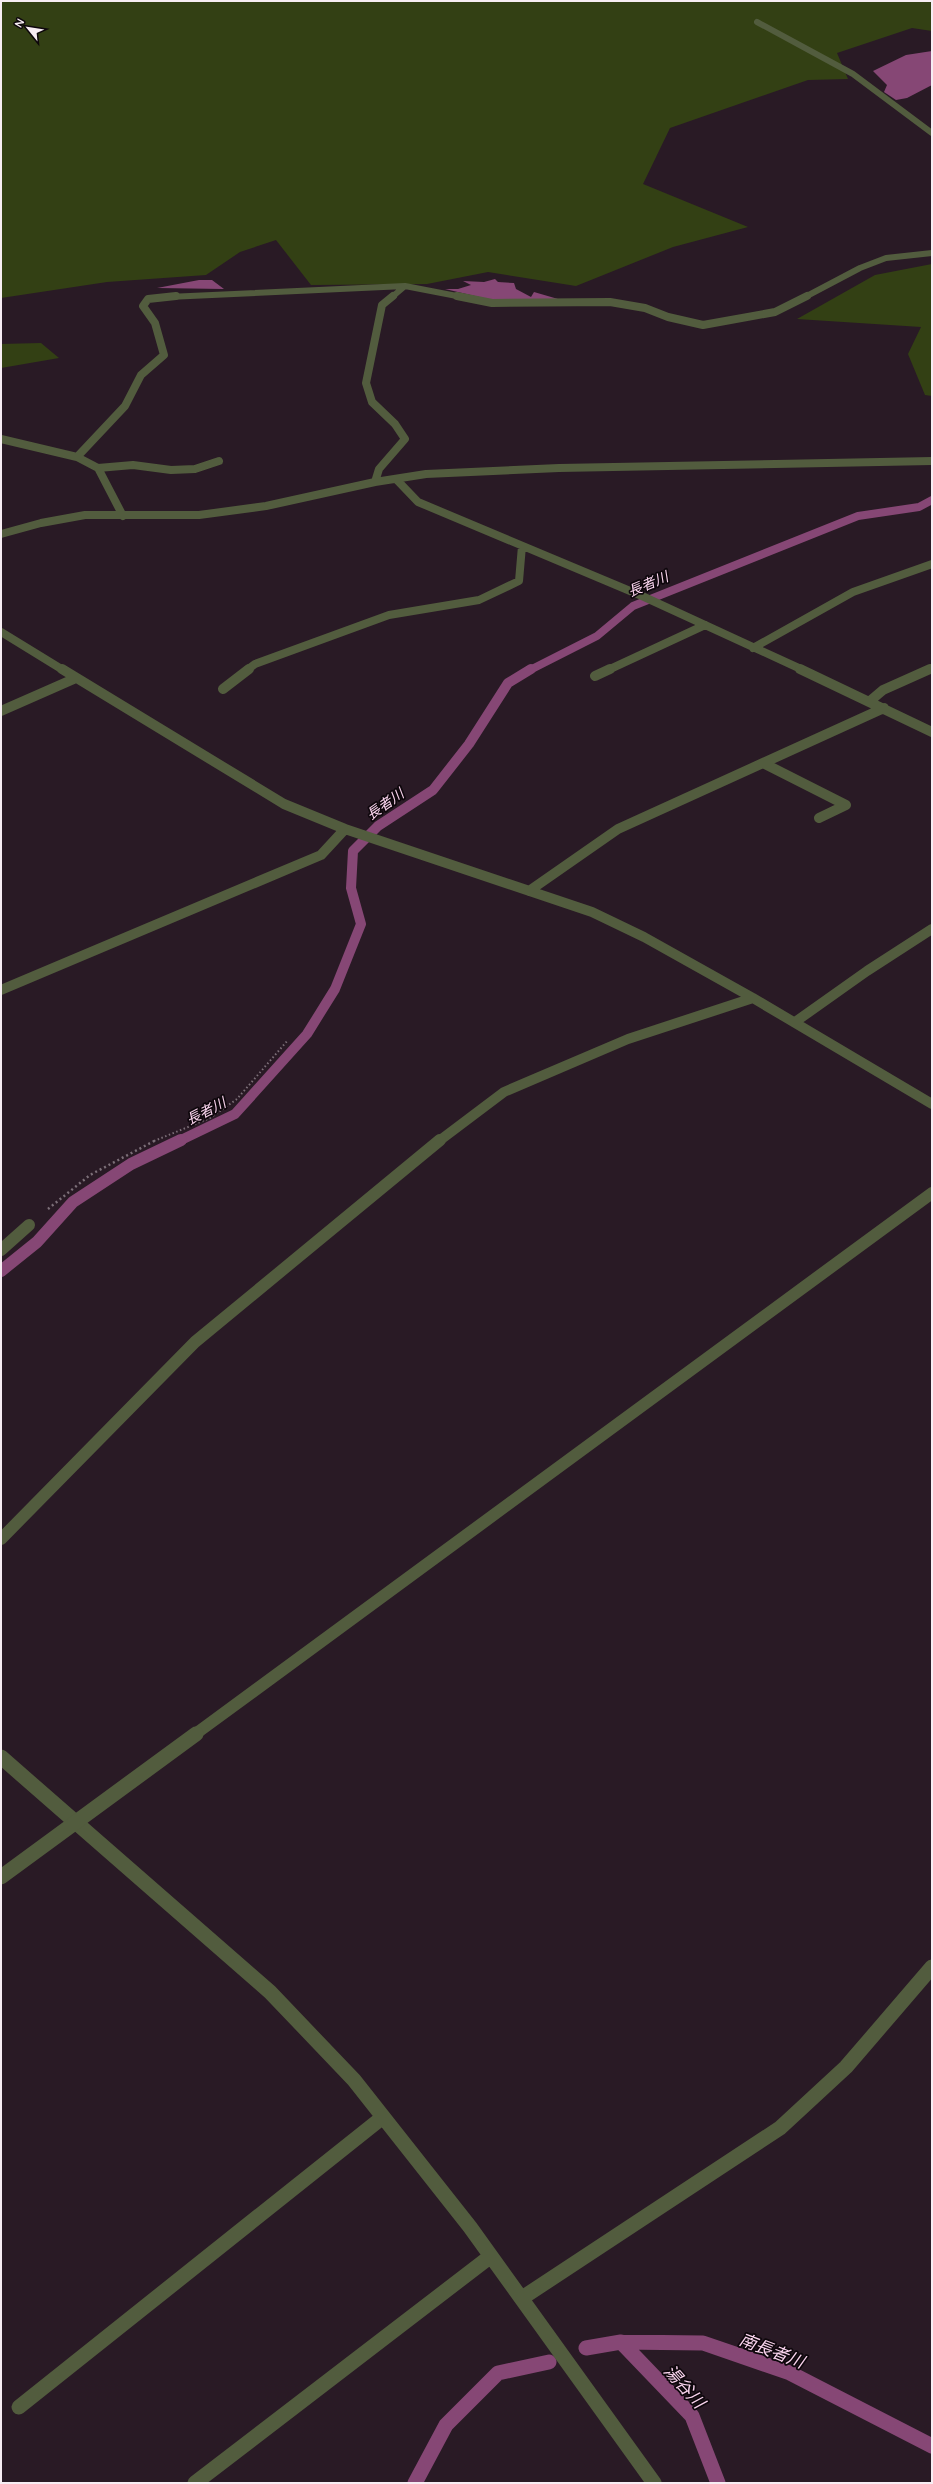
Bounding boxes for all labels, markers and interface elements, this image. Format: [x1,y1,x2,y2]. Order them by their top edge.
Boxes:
north arrow [8,8,48,48]
text: N [11,16,27,30]
water label: 長者川 [625,567,673,600]
water label: 長者川 [363,783,409,823]
water label: 長者川 [183,1093,231,1129]
water label: 南長者川 [736,2328,809,2373]
water label: 湯谷川 [660,2360,711,2413]

